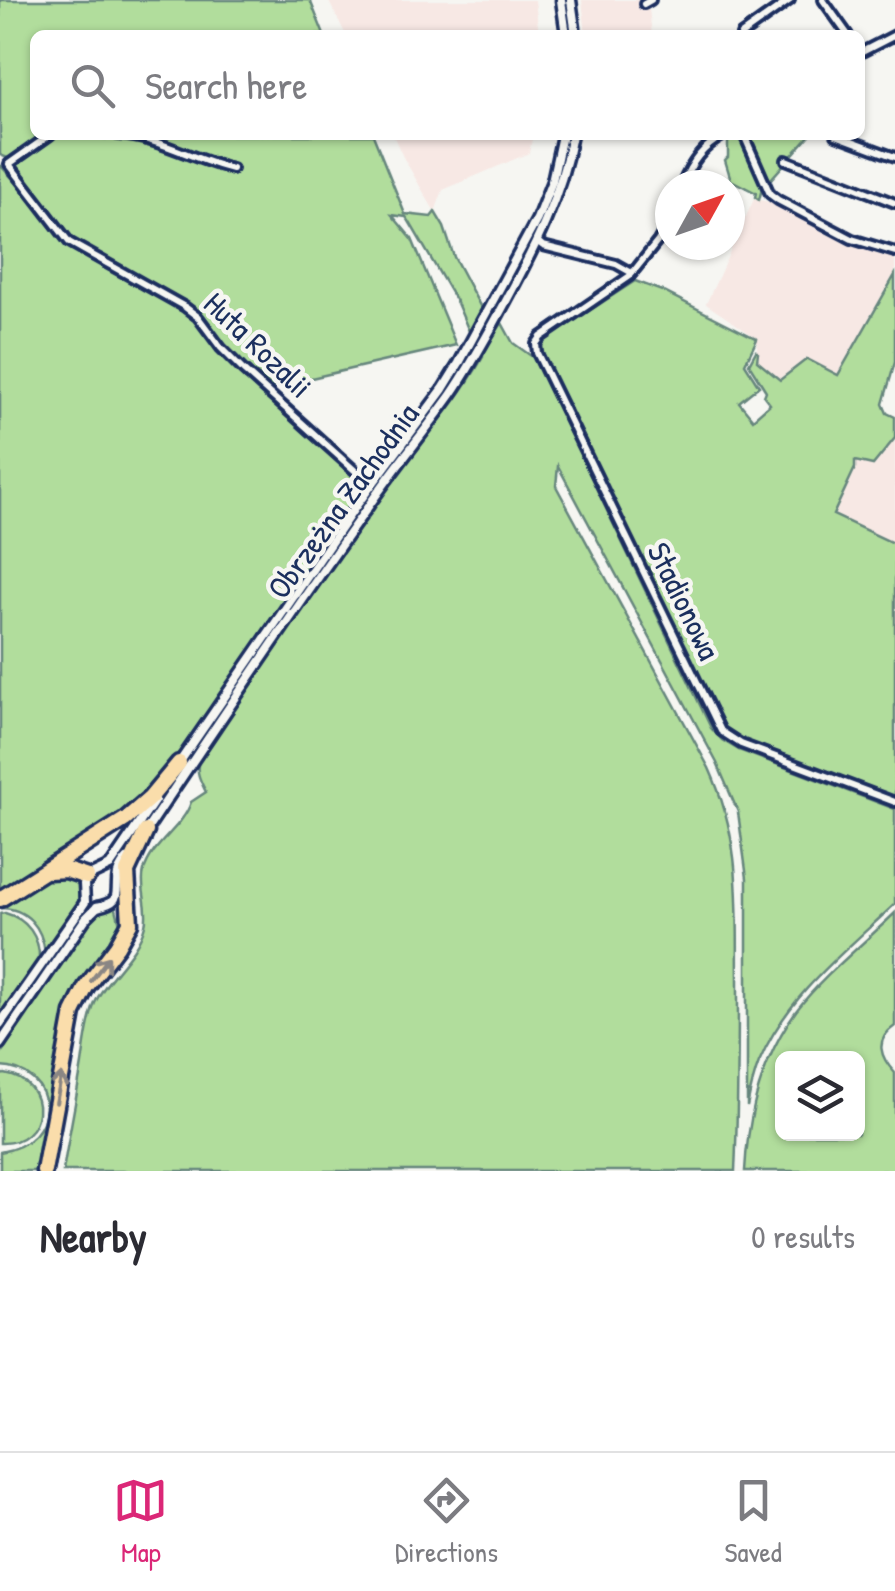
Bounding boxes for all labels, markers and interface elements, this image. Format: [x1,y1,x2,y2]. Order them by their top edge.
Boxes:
search box [30,30,865,140]
icon: search [65,58,120,113]
text: Search here [145,59,307,111]
north arrow [655,170,745,260]
street label: Huta Rozalii [195,282,322,407]
street label: Obrzeżna Zachodnia [257,394,428,607]
street label: Stadionowa [638,535,731,667]
one-way arrow [89,956,110,983]
map controls [775,1051,865,1141]
button: layers [775,1051,865,1141]
one-way arrow [50,1072,69,1105]
text: Nearby [40,1208,147,1265]
text: 0 results [751,1215,855,1258]
tab: Map [113,1473,168,1571]
tab: Directions [395,1473,498,1571]
tab: Saved [725,1473,782,1571]

